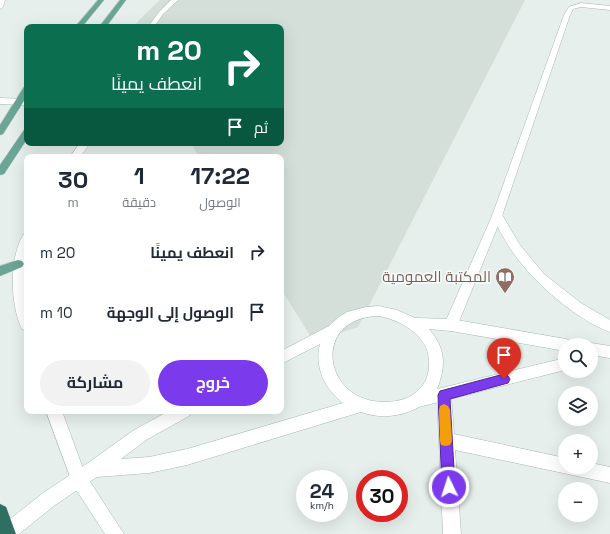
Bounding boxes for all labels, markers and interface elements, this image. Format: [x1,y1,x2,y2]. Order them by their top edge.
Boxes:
text: 20 m [136,32,202,68]
icon: right [216,40,268,92]
text: انعطف يمينًا [111,72,202,95]
icon: arrive [224,116,246,138]
text: ثم [254,118,268,137]
text: 1 [134,160,145,191]
text: 17:22 [190,160,250,191]
text: 30 [58,164,88,195]
text: m [68,194,79,211]
text: دقيقة [122,194,156,211]
text: الوصول [199,194,241,211]
icon: right [246,241,268,263]
text: 20 m [40,243,75,262]
text: انعطف يمينًا [150,243,234,262]
library icon: المكتبة العمومية [494,266,516,294]
place label: المكتبة العمومية [382,267,491,286]
icon: arrive [246,301,268,323]
text: 10 m [40,303,73,322]
text: الوصول إلى الوجهة [107,303,234,322]
pin [487,338,521,379]
map controls [558,338,598,522]
button: search [558,338,598,378]
icon: arrive [493,344,515,366]
button: مشاركة [40,360,150,406]
button: خروج [158,360,268,406]
button: layers [558,386,598,426]
button: + [558,434,598,474]
position arrow [428,466,470,508]
speed limit sign: 30 [356,470,408,522]
text: 24 [310,478,334,504]
button: − [558,482,598,522]
text: km/h [310,499,334,512]

